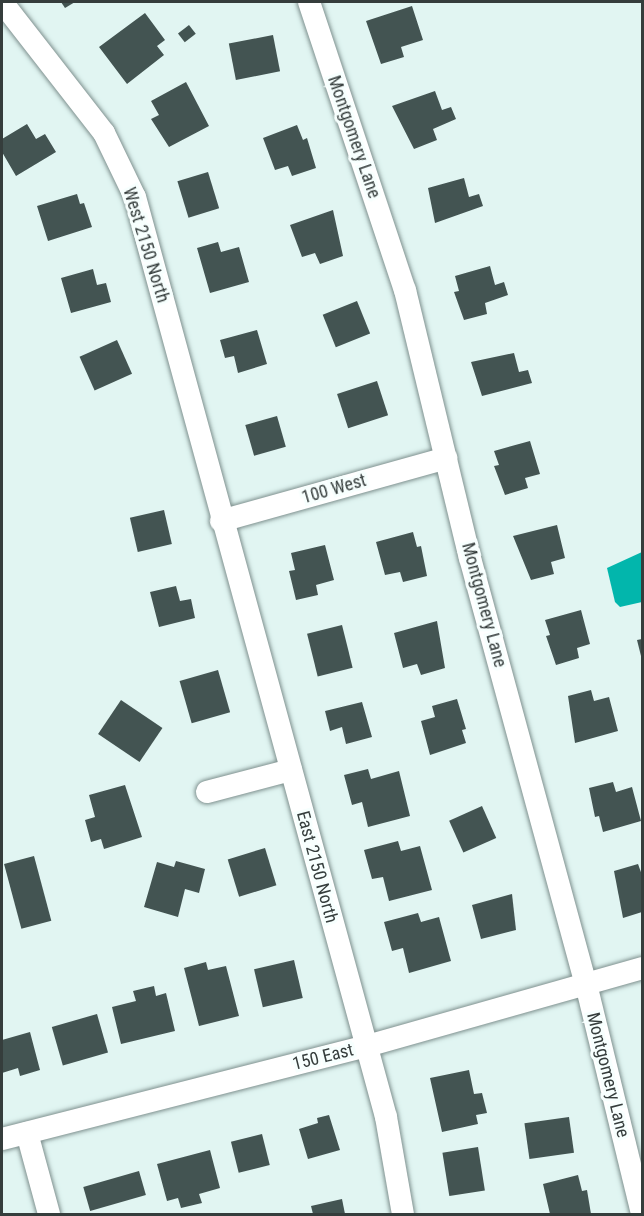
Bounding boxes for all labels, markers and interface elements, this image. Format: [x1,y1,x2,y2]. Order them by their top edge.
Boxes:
street label: Montgomery Lane [323,73,385,201]
street label: West 2150 North [118,185,174,305]
street label: 100 West [299,469,369,509]
street label: Montgomery Lane [457,540,511,670]
street label: East 2150 North [292,809,342,925]
street label: Montgomery Lane [582,1010,634,1140]
street label: 150 East [290,1039,356,1075]

